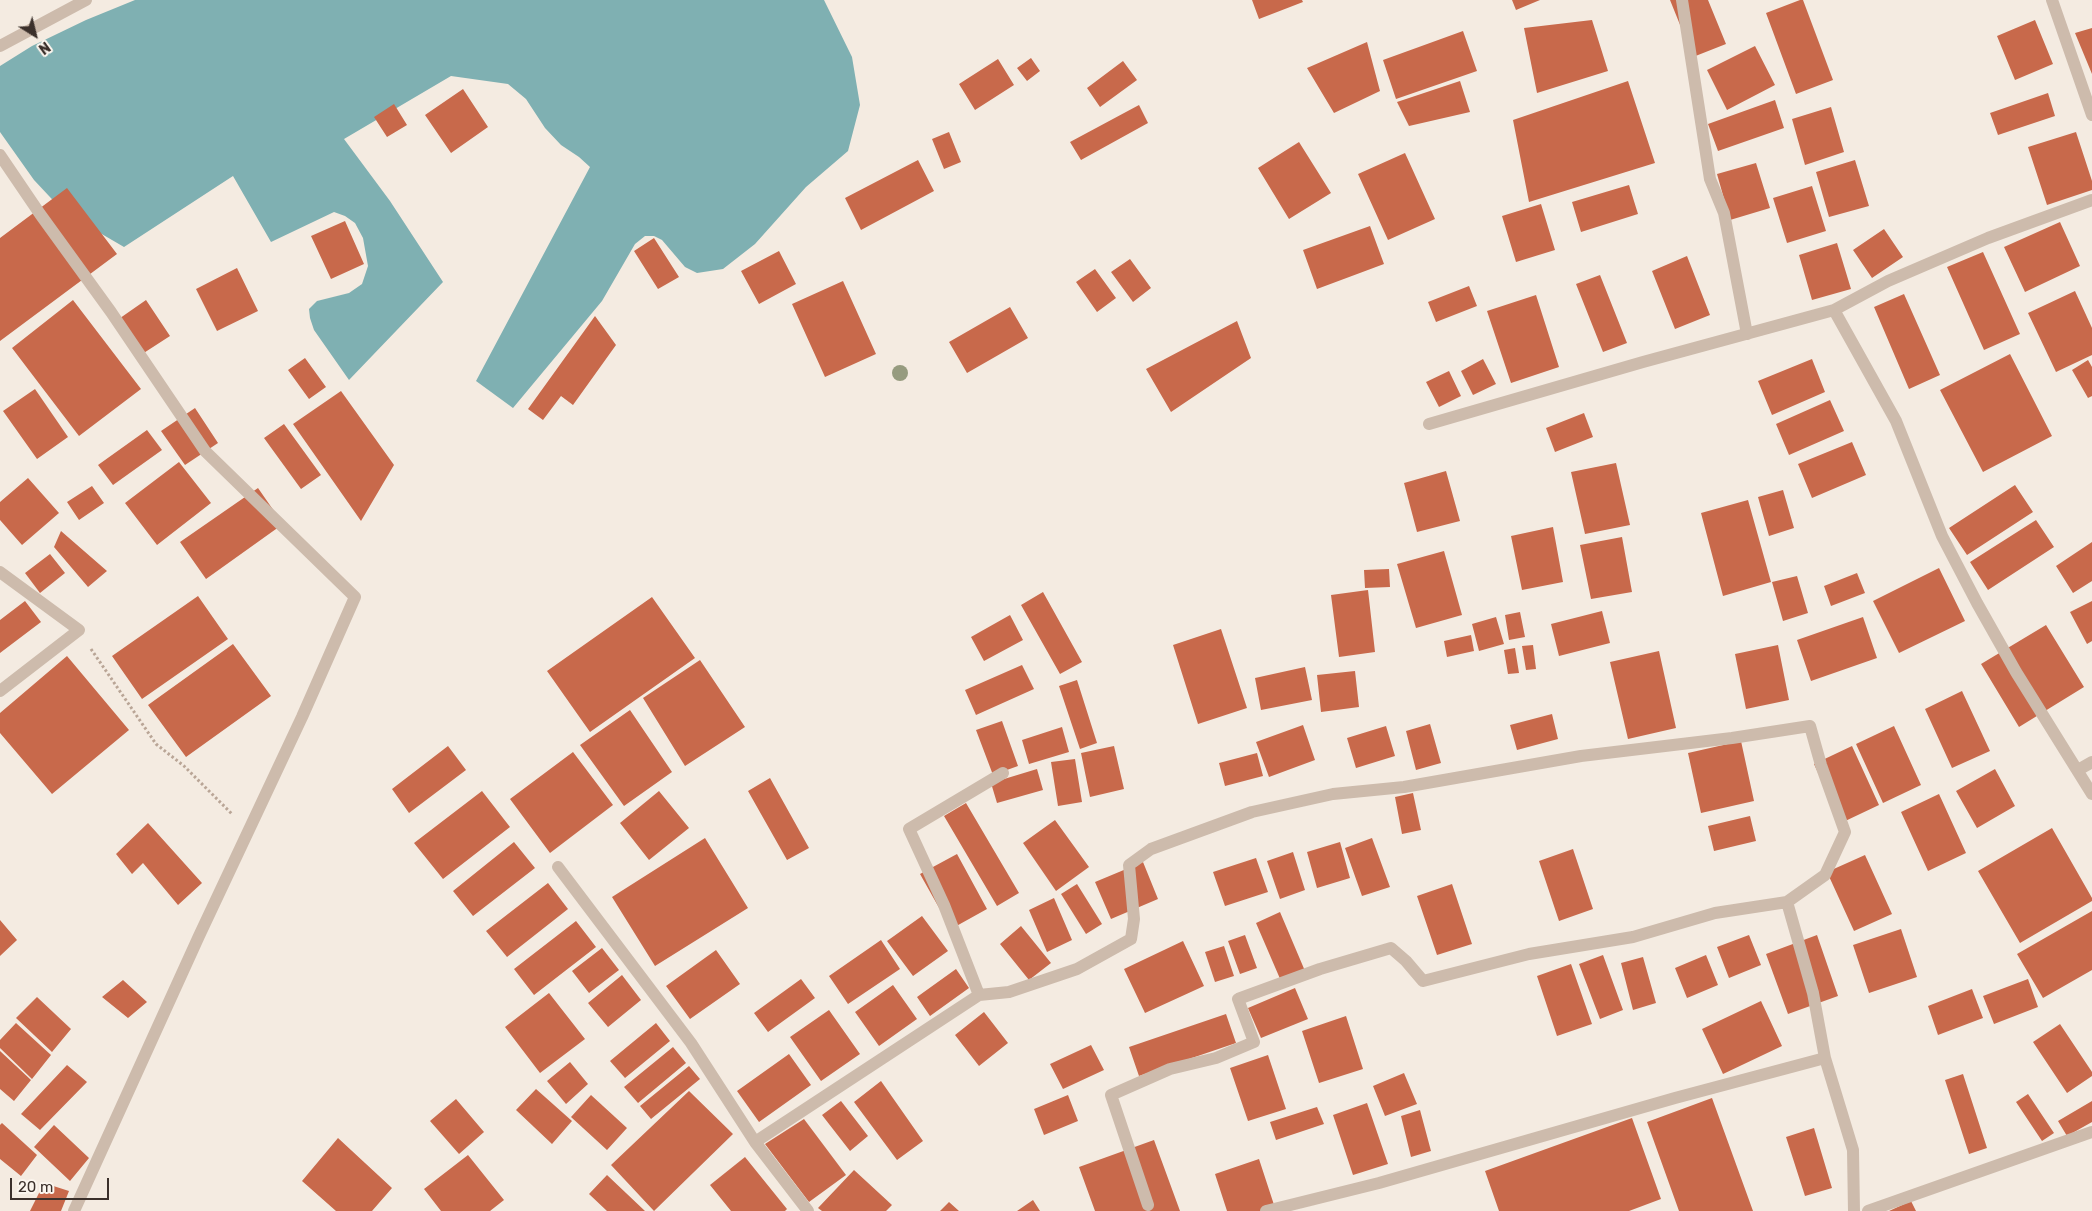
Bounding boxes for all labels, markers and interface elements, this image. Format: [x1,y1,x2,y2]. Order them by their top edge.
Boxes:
north arrow [10,10,60,60]
text: N [35,38,53,57]
scale bar [12,1168,111,1200]
text: 20 m [18,1178,53,1196]

